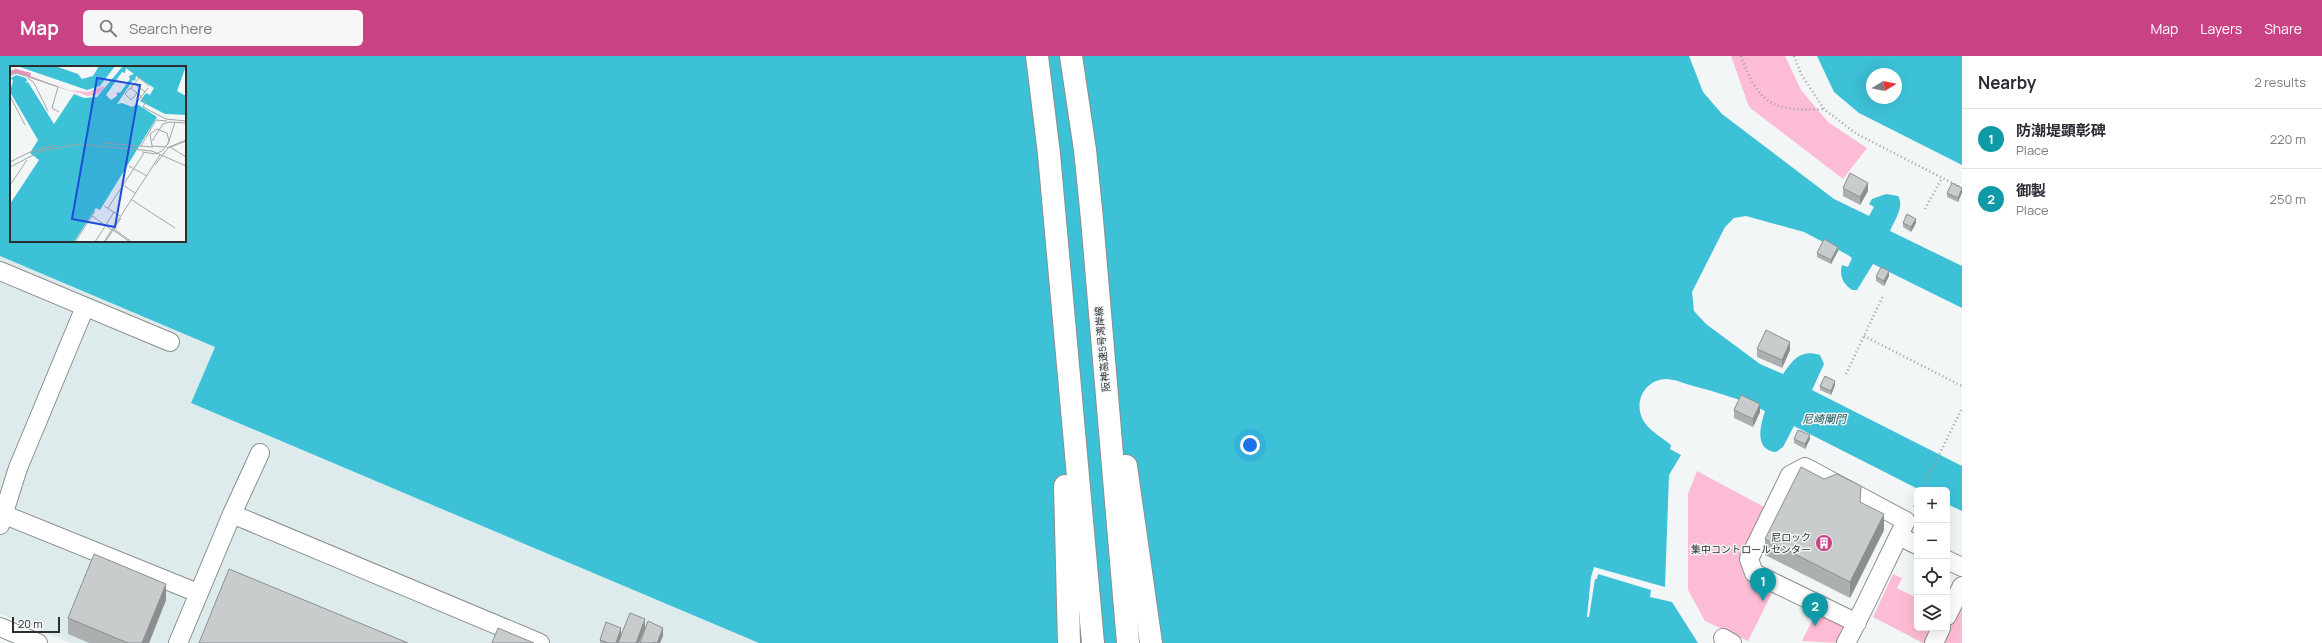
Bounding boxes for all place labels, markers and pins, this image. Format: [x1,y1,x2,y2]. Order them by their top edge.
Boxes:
place label: 尼ロック 集中コントロールセンター [1691,530,1811,556]
building icon: 尼ロック 集中コントロールセンター [1814,533,1834,553]
pin: 1 [1750,568,1776,601]
pin: 2 [1802,593,1828,626]

